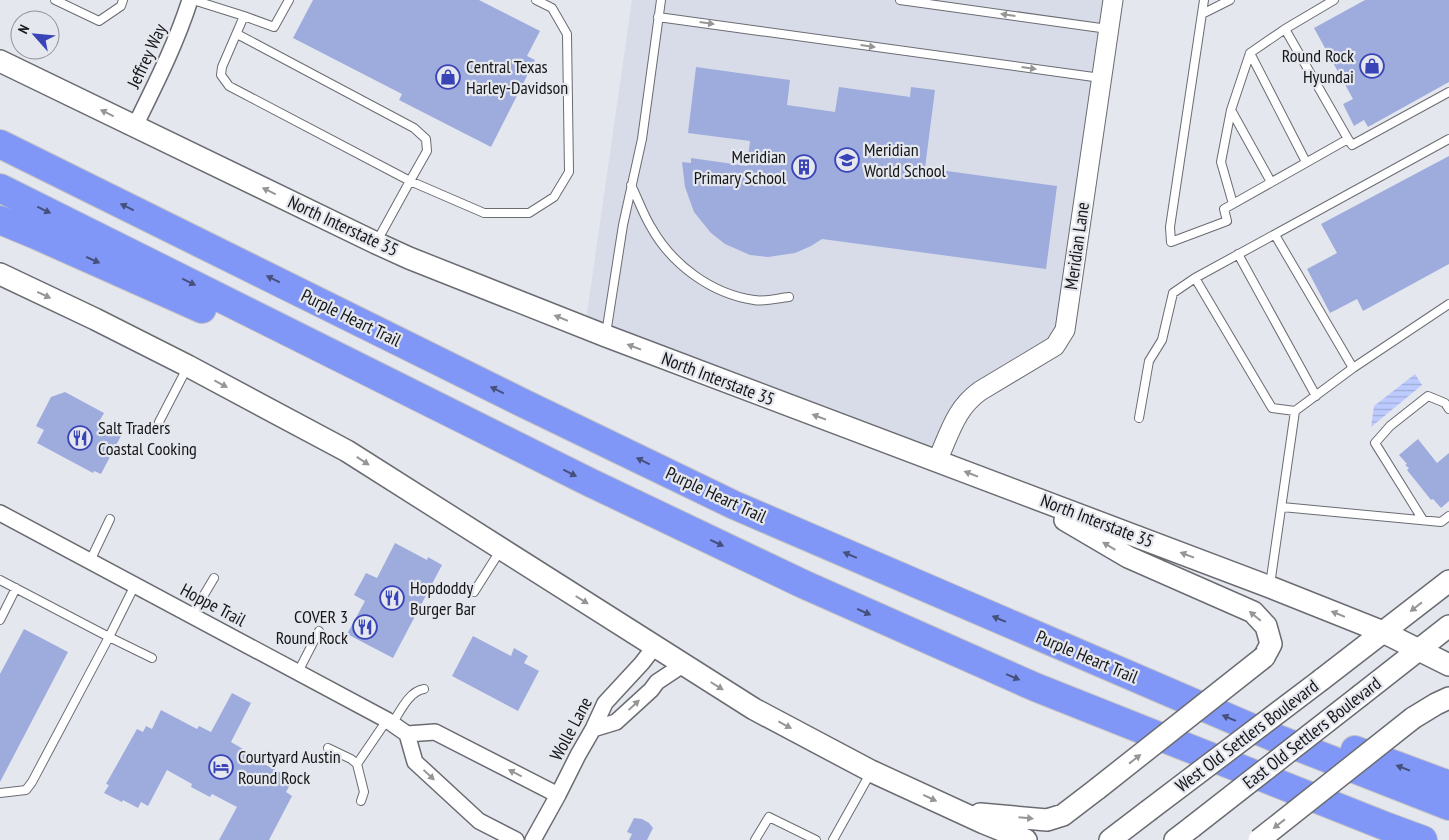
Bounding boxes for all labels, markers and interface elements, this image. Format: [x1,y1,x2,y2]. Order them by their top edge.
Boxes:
north arrow [10,10,60,60]
one-way arrow [1000,11,1016,19]
one-way arrow [699,19,715,27]
street label: Jeffrey Way [121,20,172,93]
text: N [14,22,33,37]
one-way arrow [860,42,876,50]
place label: Round Rock Hyundai [1282,44,1354,88]
shop icon: Round Rock Hyundai [1359,53,1385,79]
place label: Central Texas Harley-Davidson [466,55,568,99]
shop icon: Central Texas Harley-Davidson [435,64,461,90]
one-way arrow [1021,64,1037,72]
one-way arrow [100,109,114,117]
place label: Meridian World School [864,138,947,182]
place label: Meridian Primary School [694,145,787,189]
school or university icon: Meridian World School [834,147,860,173]
building icon: Meridian Primary School [791,154,817,180]
one-way arrow [262,187,276,195]
street label: North Interstate 35 [284,190,402,261]
street label: Meridian Lane [1059,201,1094,291]
one-way arrow [120,203,134,211]
one-way arrow [36,206,51,214]
one-way arrow [86,256,100,264]
one-way arrow [266,275,280,283]
one-way arrow [182,278,196,286]
street label: Purple Heart Trail [297,283,406,352]
one-way arrow [37,291,51,299]
one-way arrow [553,314,568,321]
one-way arrow [626,343,641,351]
street label: North Interstate 35 [658,346,778,411]
one-way arrow [213,380,228,388]
one-way arrow [490,386,504,394]
one-way arrow [812,412,826,420]
place label: Salt Traders Coastal Cooking [98,416,197,460]
restaurant icon: Salt Traders Coastal Cooking [67,425,93,451]
one-way arrow [357,457,370,466]
one-way arrow [636,457,650,465]
street label: Purple Heart Trail [662,461,771,528]
one-way arrow [563,469,577,477]
one-way arrow [963,470,978,478]
street label: North Interstate 35 [1037,488,1157,553]
one-way arrow [709,539,724,547]
one-way arrow [1102,541,1115,550]
one-way arrow [843,550,857,558]
one-way arrow [1179,551,1194,559]
place label: Hopdoddy Burger Bar [410,576,476,620]
street label: Hoppe Trail [177,578,251,632]
restaurant icon: Hopdoddy Burger Bar [379,585,405,611]
one-way arrow [575,595,588,605]
one-way arrow [1410,602,1423,613]
place label: COVER 3 Round Rock [276,605,348,649]
one-way arrow [857,608,871,616]
one-way arrow [1248,610,1261,621]
one-way arrow [1330,610,1345,618]
restaurant icon: COVER 3 Round Rock [352,614,378,640]
one-way arrow [992,614,1006,622]
street label: Purple Heart Trail [1033,625,1142,689]
street label: East Old Settlers Boulevard [1238,671,1385,794]
one-way arrow [1006,674,1020,682]
street label: West Old Settlers Boulevard [1171,674,1323,797]
one-way arrow [711,681,724,690]
street label: Wolle Lane [544,693,597,764]
one-way arrow [628,699,640,711]
one-way arrow [1221,714,1236,722]
one-way arrow [778,721,792,729]
place label: Courtyard Austin Round Rock [238,745,341,789]
one-way arrow [1128,753,1141,764]
hotel icon: Courtyard Austin Round Rock [208,754,234,780]
one-way arrow [1396,764,1411,771]
one-way arrow [423,769,435,781]
one-way arrow [508,769,522,777]
one-way arrow [923,795,937,803]
one-way arrow [1018,815,1034,823]
one-way arrow [1272,819,1285,830]

